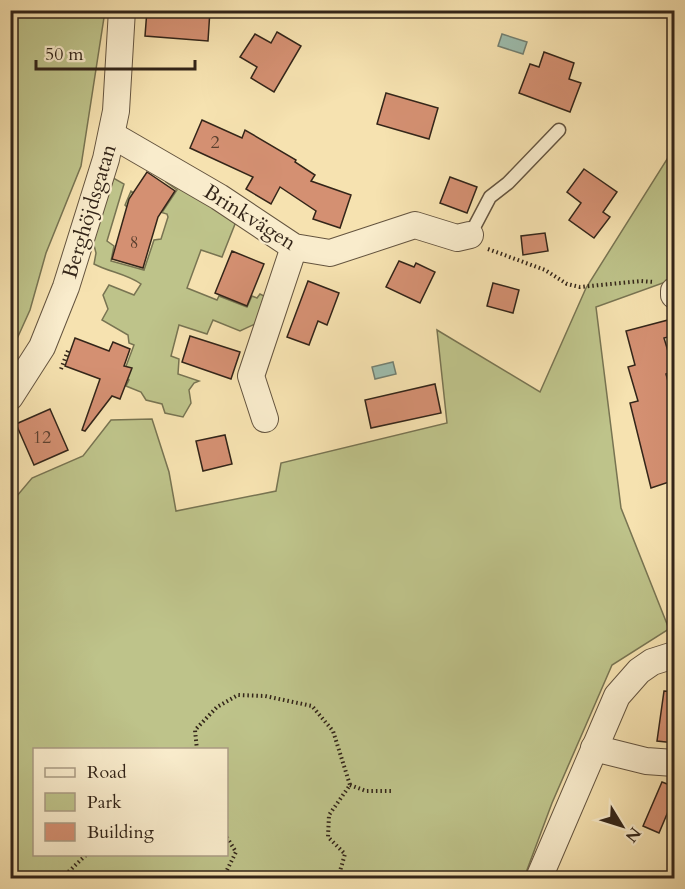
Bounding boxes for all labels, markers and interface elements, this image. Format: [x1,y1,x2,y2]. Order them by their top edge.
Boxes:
scale bar [36,33,195,71]
text: 50 m [45,42,84,67]
house number: 2 [210,130,220,155]
street label: Berghöjdsgatan [55,141,124,282]
street label: Brinkvägen [198,178,302,257]
house number: 8 [129,230,139,255]
house number: 12 [33,425,51,450]
legend [33,748,228,856]
text: Road [87,760,127,785]
text: Park [87,790,122,815]
north arrow [592,796,652,856]
text: Building [87,820,155,845]
text: N [620,822,646,847]

